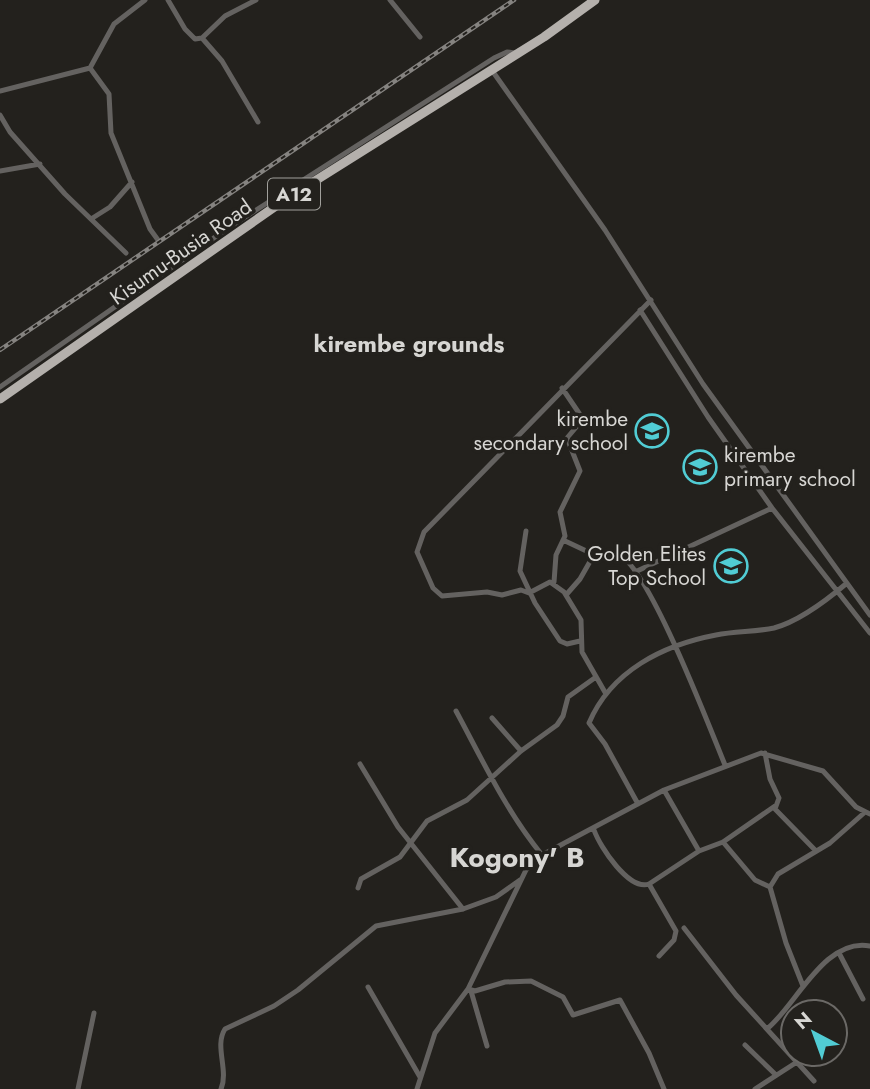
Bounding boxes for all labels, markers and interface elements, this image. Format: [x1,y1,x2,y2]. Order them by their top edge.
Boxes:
road number: A12 [268,178,320,210]
street label: Kisumu-Busia Road [104,192,258,312]
district label: kirembe grounds [314,326,504,361]
place label: kirembe secondary school [473,404,628,458]
school or university icon: kirembe secondary school [633,412,671,450]
place label: kirembe primary school [724,440,856,494]
school or university icon: kirembe primary school [681,448,719,486]
place label: Golden Elites Top School [587,539,706,593]
school or university icon: Golden Elites Top School [712,547,750,585]
district label: Kogony' B [450,837,585,878]
north arrow [779,998,849,1068]
text: N [789,1005,818,1036]

